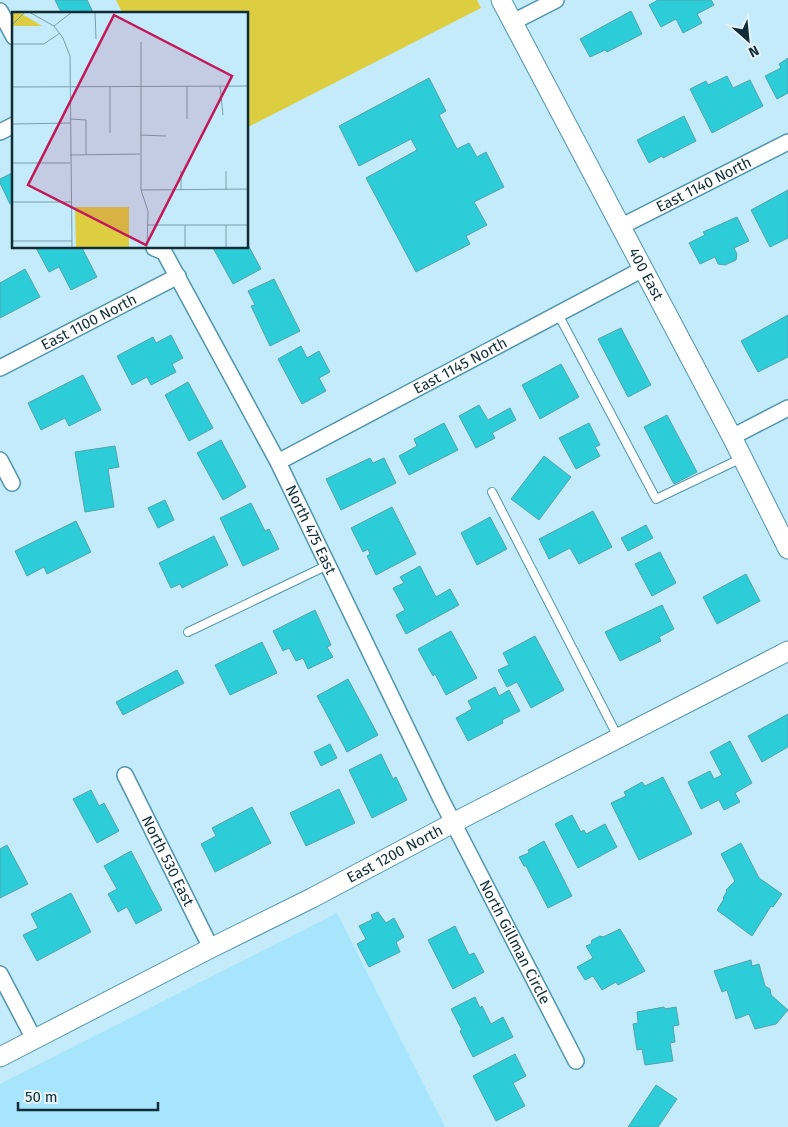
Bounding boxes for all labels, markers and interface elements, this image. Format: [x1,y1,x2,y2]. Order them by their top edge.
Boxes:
inset map [12,12,249,249]
north arrow [723,15,773,65]
text: N [746,41,762,61]
street label: East 1140 North [653,153,755,216]
street label: 400 East [625,245,667,304]
street label: East 1100 North [38,290,140,354]
street label: East 1145 North [410,334,510,398]
street label: North 475 East [282,482,340,578]
street label: North 530 East [138,813,198,910]
street label: East 1200 North [344,821,446,887]
street label: North Gillman Circle [475,877,554,1007]
scale bar [18,1080,158,1112]
text: 50 m [25,1088,58,1106]

